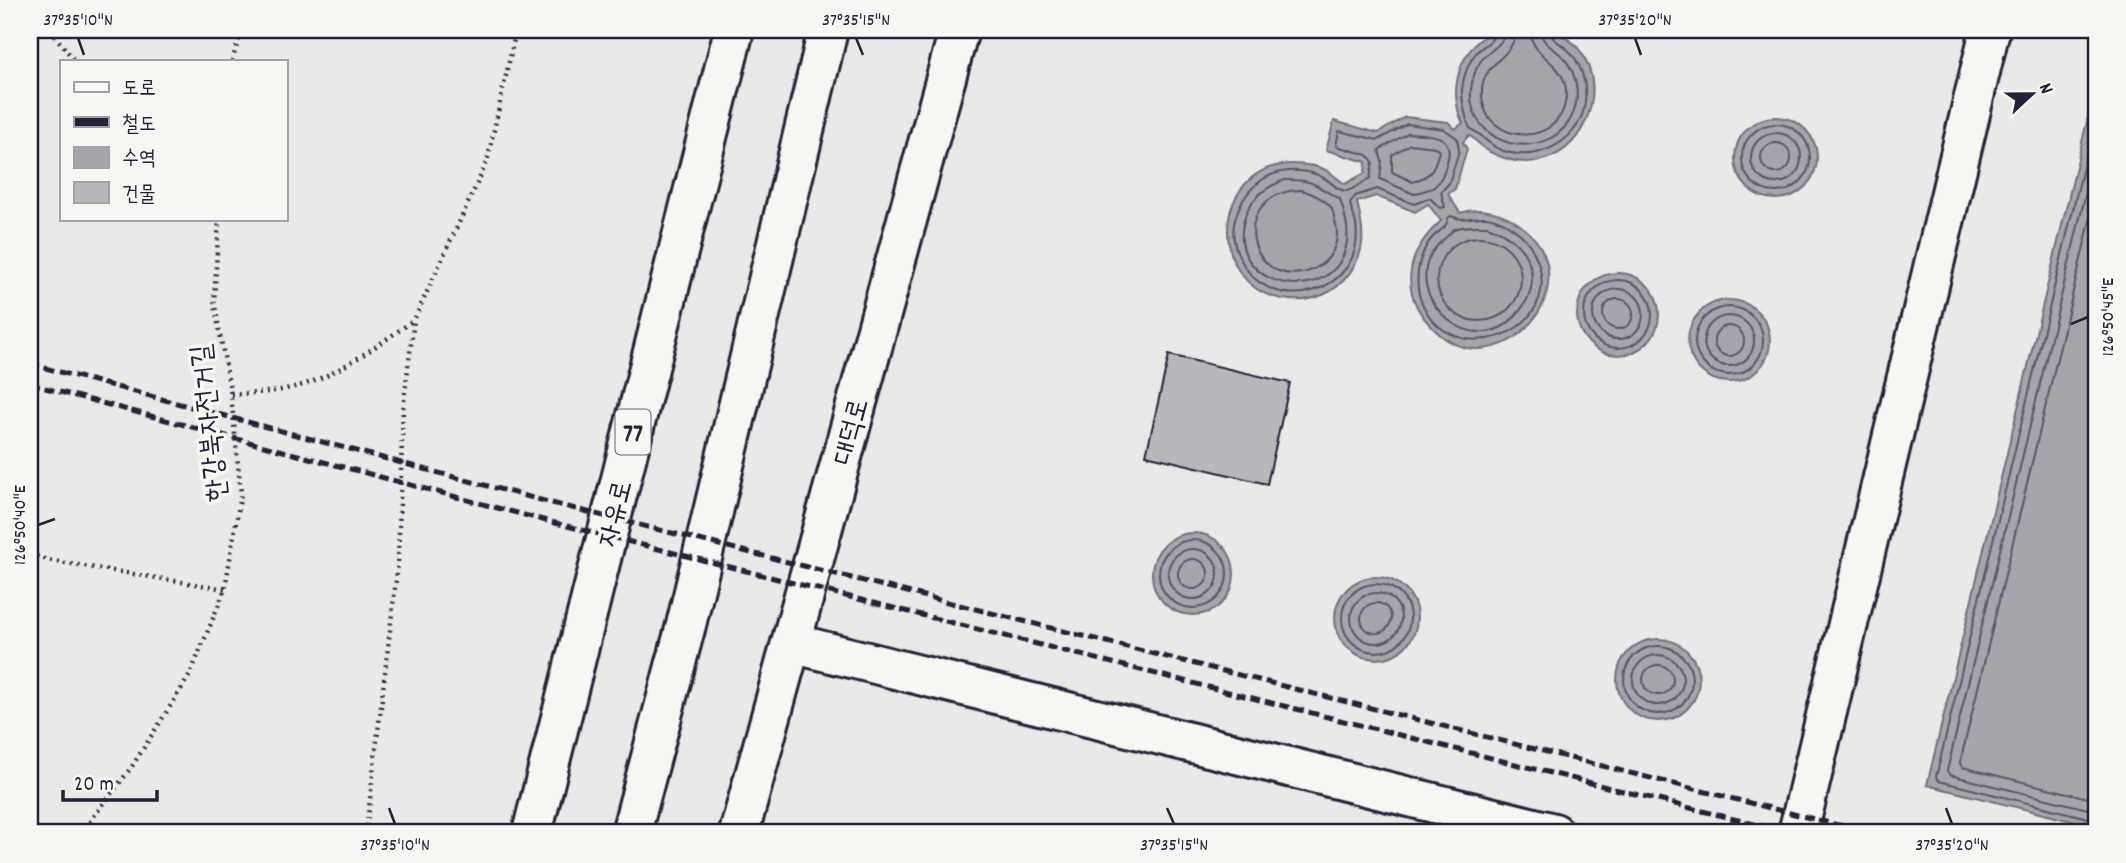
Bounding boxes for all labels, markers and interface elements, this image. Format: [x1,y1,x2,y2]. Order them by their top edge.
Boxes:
text: 37°35'10"N [43,9,113,34]
text: 37°35'15"N [822,9,890,34]
text: 37°35'20"N [1598,9,1672,34]
legend [60,60,287,220]
north arrow [1996,60,2066,130]
text: 도로 [122,75,156,105]
text: N [2030,80,2059,98]
text: 철도 [122,111,156,141]
text: 수역 [122,145,156,175]
text: 건물 [122,181,156,211]
text: 126°50'45"E [2097,278,2122,356]
street label: 한강북자전거길 [184,342,240,503]
street label: 대덕로 [826,394,882,470]
road number: 77 [616,410,650,454]
street label: 자유로 [590,477,645,552]
text: 126°50'40"E [9,485,34,565]
scale bar [63,758,158,802]
text: 20 m [74,771,114,801]
text: 37°35'10"N [360,834,430,859]
text: 37°35'15"N [1140,834,1208,859]
text: 37°35'20"N [1915,834,1989,859]

